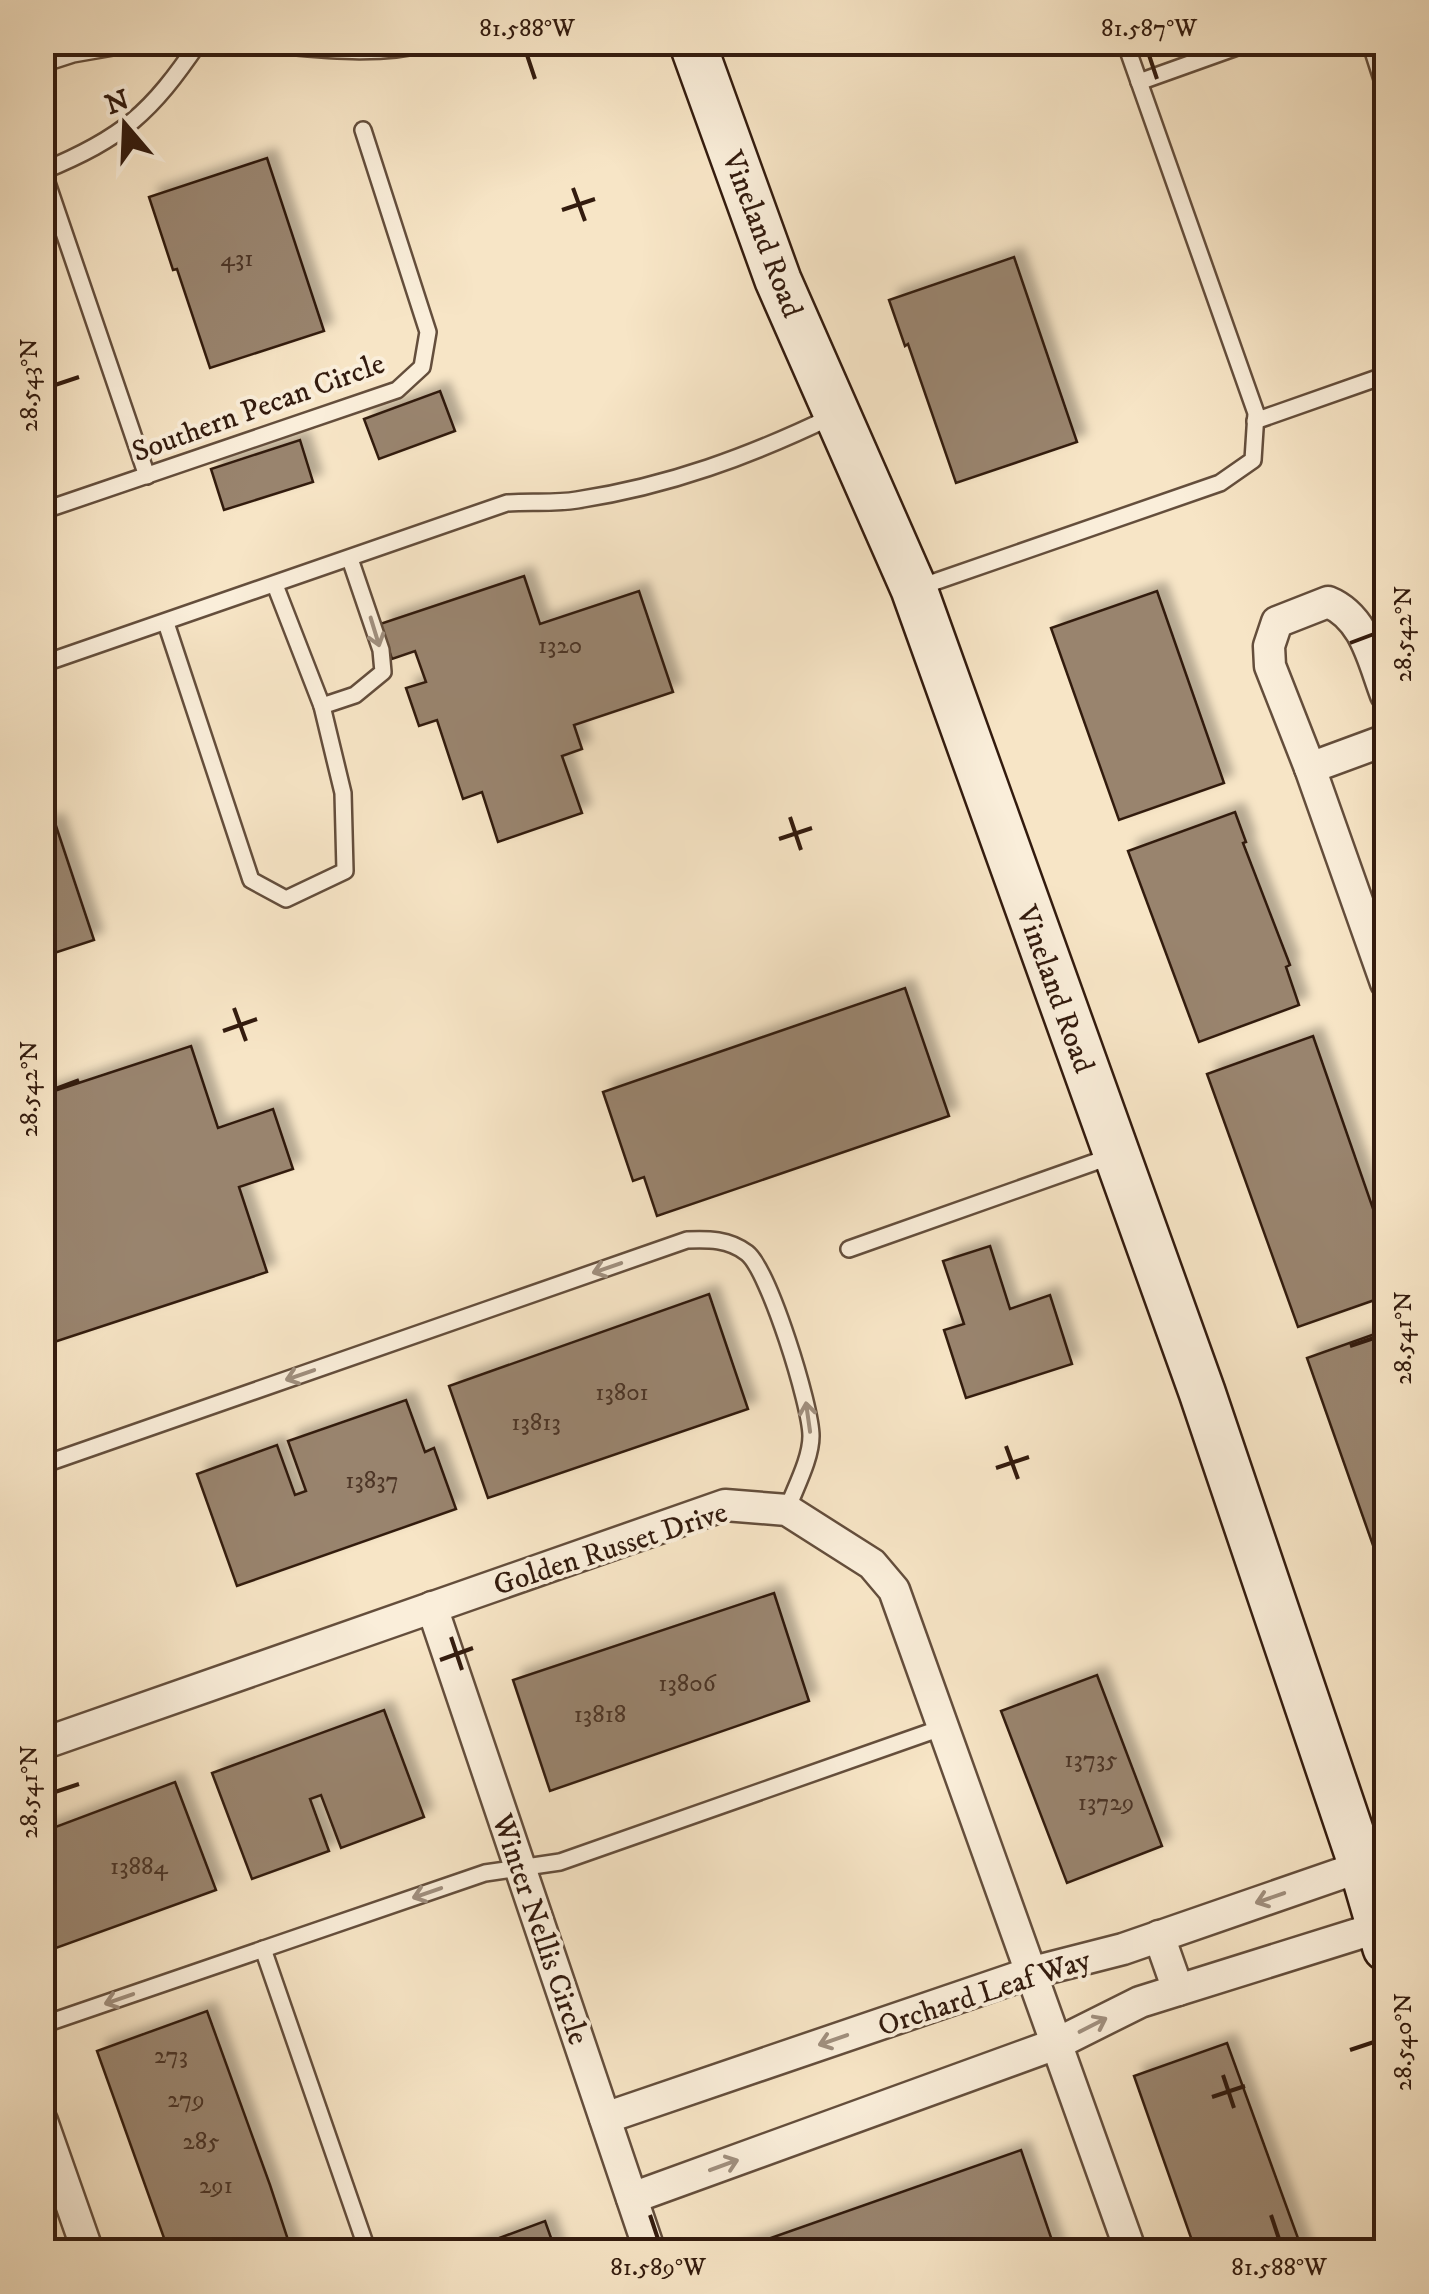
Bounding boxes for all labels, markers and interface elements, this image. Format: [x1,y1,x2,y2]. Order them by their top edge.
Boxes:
text: 81.588°W [479,13,576,44]
text: 81.587°W [1101,13,1198,44]
north arrow [75,75,175,175]
text: N [101,82,134,123]
street label: Vineland Road [713,145,810,323]
house number: 431 [221,243,253,274]
text: 28.543°N [14,338,45,432]
street label: Southern Pecan Circle [127,346,390,471]
text: 28.542°N [1388,586,1419,682]
one-way arrow [368,615,386,647]
house number: 1320 [538,630,582,661]
street label: Vineland Road [1007,900,1102,1078]
text: 28.542°N [14,1041,45,1137]
one-way arrow [591,1260,623,1278]
text: 28.541°N [1388,1291,1419,1385]
one-way arrow [286,1367,317,1385]
house number: 13801 [595,1377,649,1408]
one-way arrow [799,1401,817,1434]
house number: 13813 [511,1407,561,1438]
house number: 13837 [345,1465,399,1496]
street label: Golden Russet Drive [489,1494,732,1605]
house number: 13806 [658,1668,717,1699]
house number: 13818 [574,1699,626,1730]
house number: 13735 [1064,1744,1118,1775]
text: 28.541°N [14,1745,45,1839]
house number: 13729 [1078,1787,1134,1818]
street label: Winter Nellis Circle [482,1808,596,2050]
house number: 13884 [110,1851,169,1882]
one-way arrow [412,1885,443,1903]
one-way arrow [1254,1890,1286,1908]
street label: Orchard Leaf Way [873,1941,1096,2045]
one-way arrow [104,1991,136,2009]
text: 28.540°N [1388,1993,1419,2091]
one-way arrow [1078,2015,1108,2034]
one-way arrow [817,2033,849,2051]
house number: 273 [154,2040,188,2071]
house number: 279 [167,2084,205,2115]
house number: 285 [182,2126,220,2157]
one-way arrow [707,2155,738,2173]
house number: 291 [199,2170,233,2201]
text: 81.589°W [610,2252,707,2283]
text: 81.588°W [1231,2252,1328,2283]

